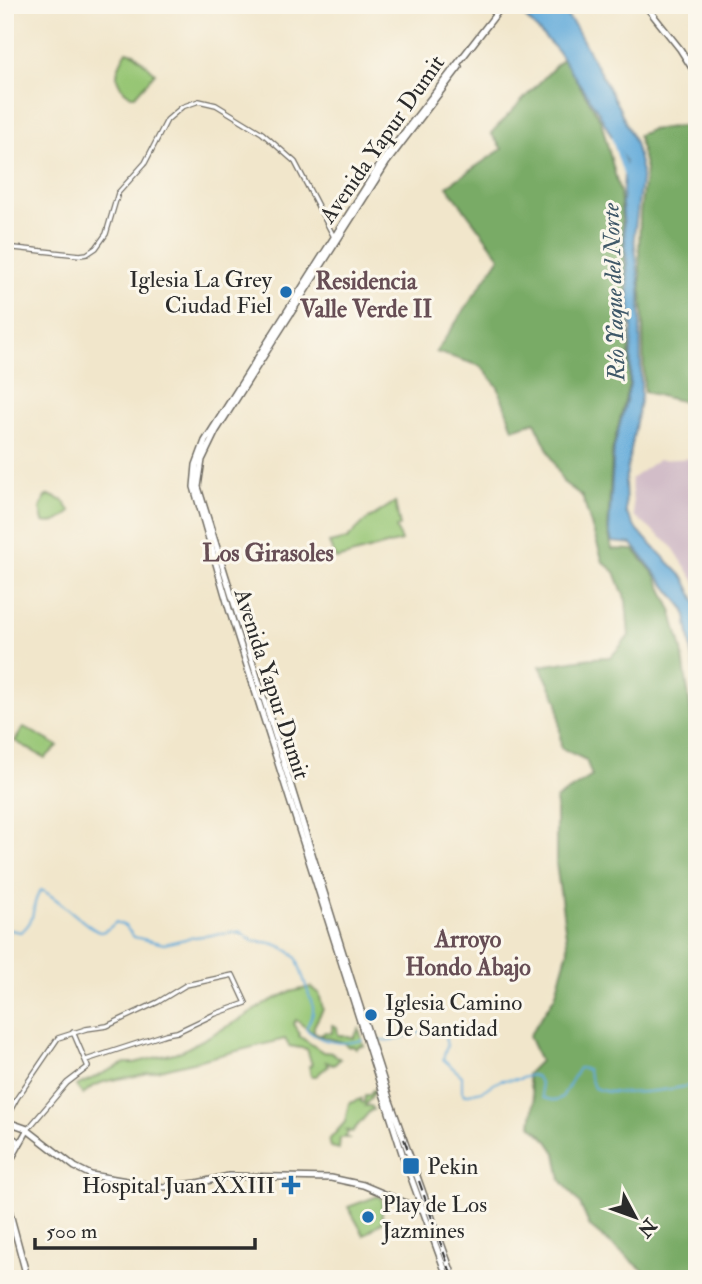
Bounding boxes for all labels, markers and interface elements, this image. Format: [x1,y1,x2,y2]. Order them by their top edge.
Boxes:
street label: Avenida Yapur Dumit [313,49,452,230]
water label: Río Yaque del Norte [595,201,633,383]
place label: Iglesia La Grey Ciudad Fiel [129,265,273,320]
district label: Residencia Valle Verde II [299,266,432,325]
marker: Iglesia La Grey Ciudad Fiel [278,284,294,300]
district label: Los Girasoles [202,538,334,569]
street label: Avenida Yapur Dumit [226,584,317,783]
district label: Arroyo Hondo Abajo [405,924,531,983]
place label: Iglesia Camino De Santidad [385,988,522,1043]
marker: Iglesia Camino De Santidad [363,1007,379,1023]
place label: Pekin [427,1152,479,1181]
marker: Pekin [401,1156,421,1176]
place label: Hospital Juan XXIII [82,1171,275,1201]
marker: Hospital Juan XXIII [281,1175,301,1195]
north arrow [600,1182,670,1252]
place label: Play de Los Jazmines [381,1190,487,1245]
scale bar [35,1207,256,1251]
marker: Play de Los Jazmines [360,1209,376,1225]
text: N [632,1212,662,1243]
text: 500 m [46,1218,97,1245]

